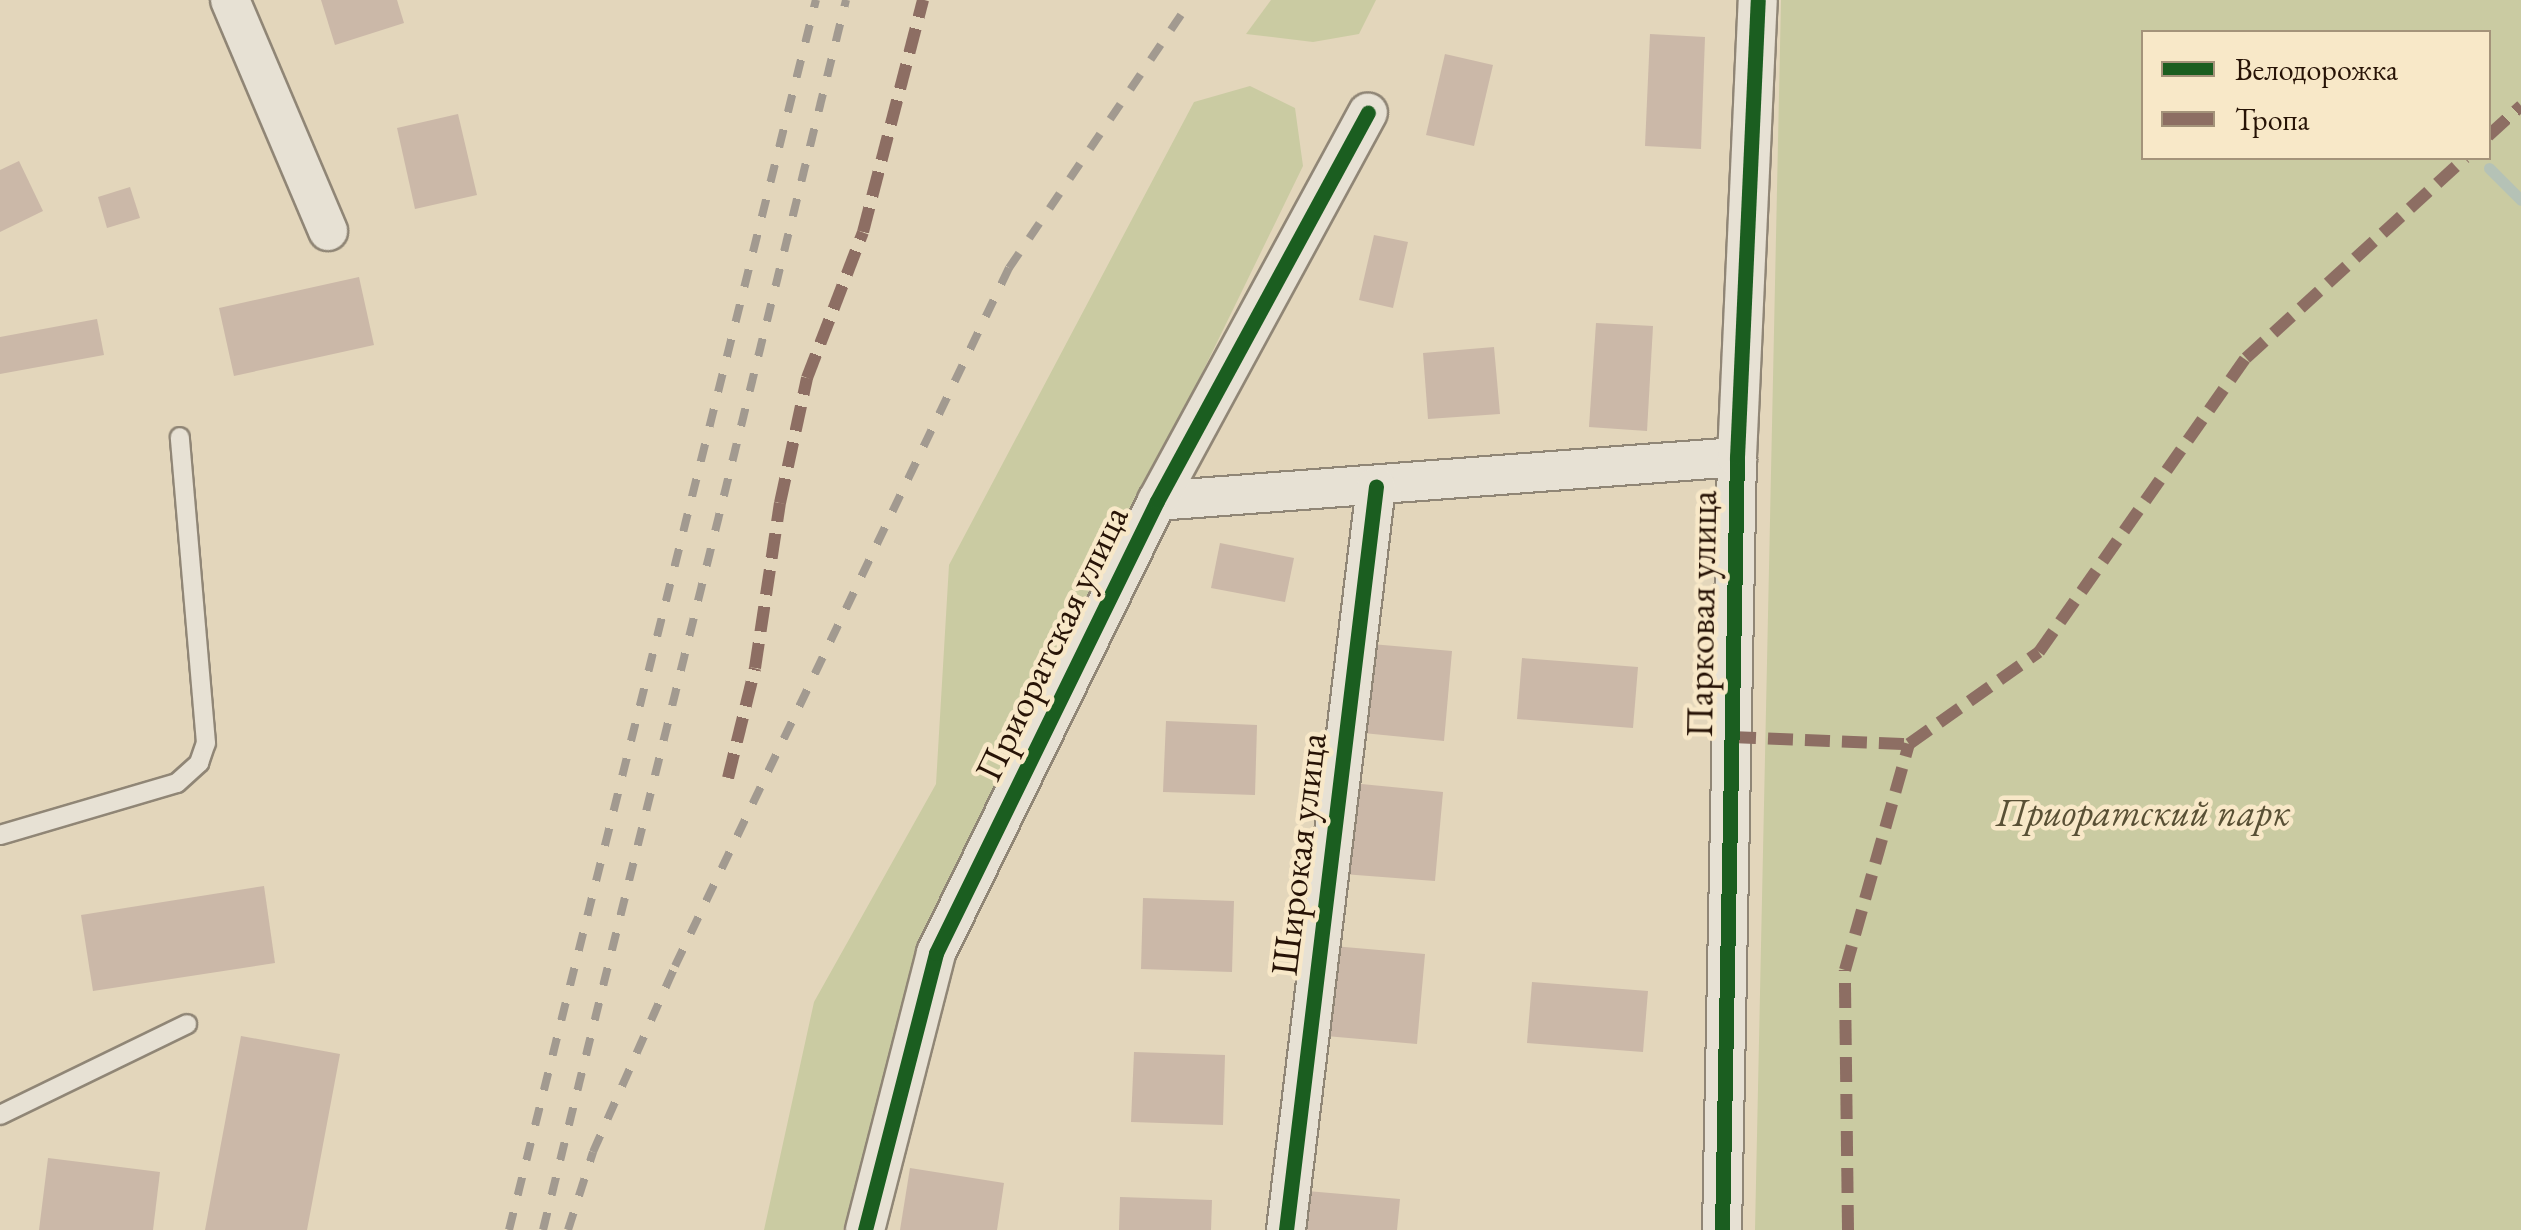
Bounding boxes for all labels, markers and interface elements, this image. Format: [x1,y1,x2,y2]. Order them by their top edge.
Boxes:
legend [2141,30,2491,160]
text: Велодорожка [2235,50,2398,89]
text: Тропа [2235,100,2310,139]
street label: Парковая улица [1676,490,1726,738]
street label: Приоратская улица [965,498,1137,788]
street label: Широкая улица [1261,730,1335,978]
park label: Приоратский парк [1996,789,2290,835]

